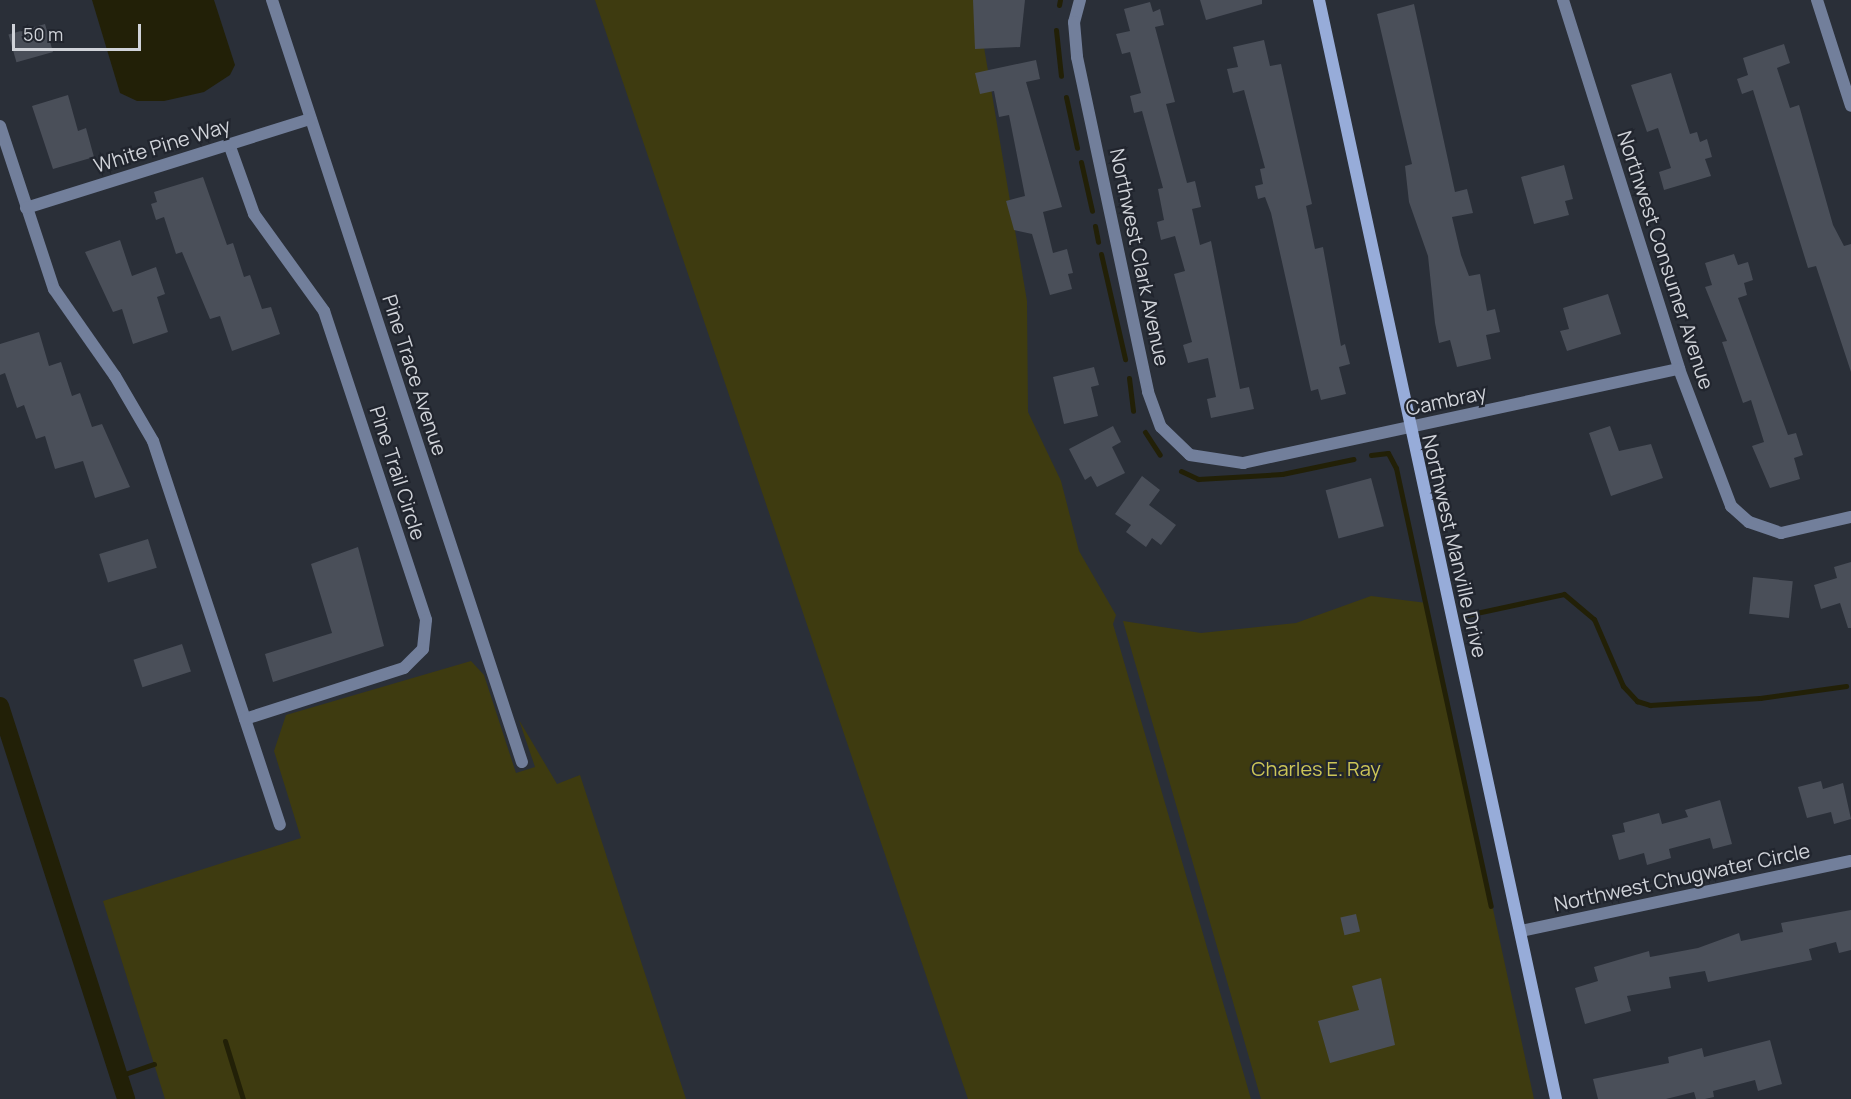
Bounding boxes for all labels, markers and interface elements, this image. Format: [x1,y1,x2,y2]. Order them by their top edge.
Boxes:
scale bar [15,12,144,50]
text: 50 m [23,22,63,46]
street label: White Pine Way [91,113,233,177]
street label: Northwest Consumer Avenue [1613,128,1719,392]
street label: Northwest Clark Avenue [1105,146,1175,368]
street label: Pine Trace Avenue [378,291,452,459]
street label: Cambray [1403,380,1489,420]
street label: Pine Trail Circle [365,403,431,543]
street label: Northwest Manville Drive [1418,432,1492,660]
park label: Charles E. Ray [1251,756,1381,780]
street label: Northwest Chugwater Circle [1552,838,1812,916]

